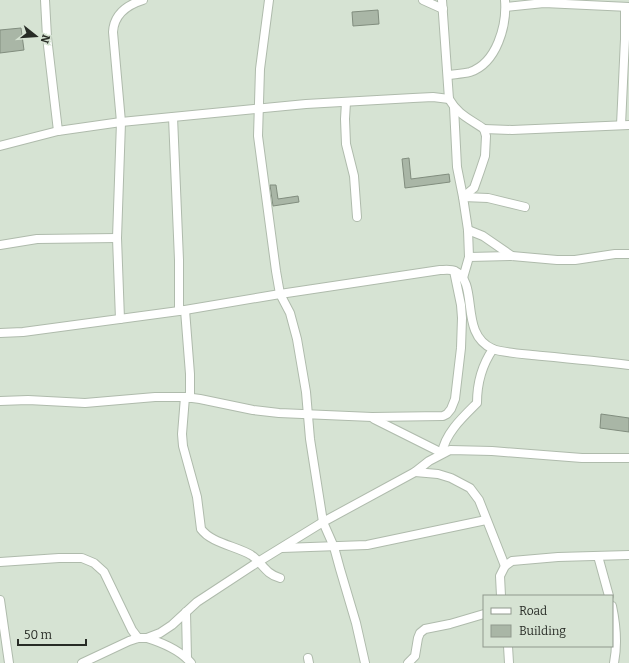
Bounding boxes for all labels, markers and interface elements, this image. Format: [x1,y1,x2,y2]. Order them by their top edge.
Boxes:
north arrow [16,16,56,56]
text: N [37,33,53,45]
legend [483,595,613,647]
text: Road [519,604,547,618]
scale bar [18,621,86,647]
text: Building [519,624,566,638]
text: 50 m [24,628,53,642]

